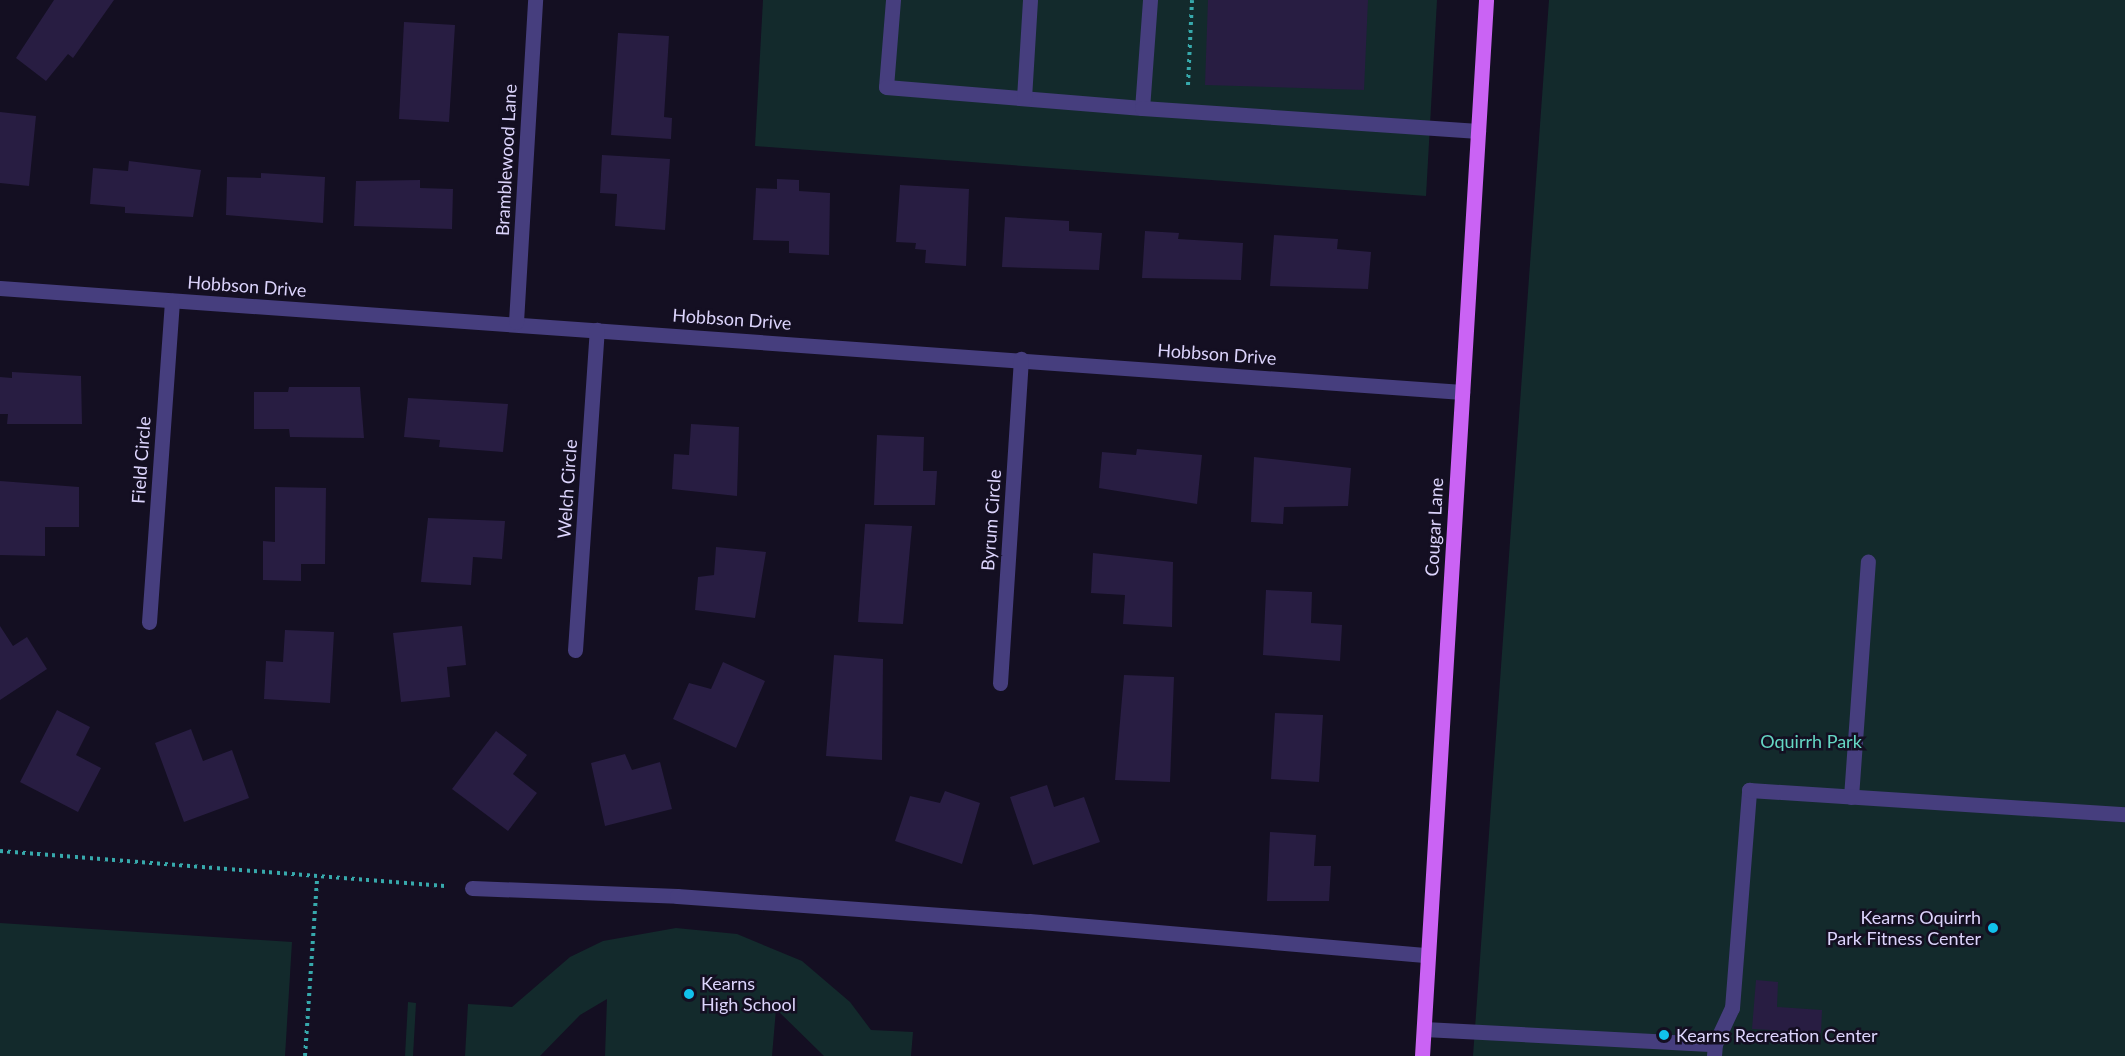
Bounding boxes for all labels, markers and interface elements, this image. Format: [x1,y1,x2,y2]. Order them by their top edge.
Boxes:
street label: Bramblewood Lane [491,83,521,237]
street label: Hobbson Drive [187,271,307,301]
street label: Hobbson Drive [672,304,792,334]
street label: Hobbson Drive [1157,339,1277,369]
street label: Field Circle [127,415,155,505]
street label: Welch Circle [553,439,581,539]
street label: Byrum Circle [977,469,1005,571]
street label: Cougar Lane [1421,477,1447,577]
park label: Oquirrh Park [1760,730,1862,752]
place label: Kearns Oquirrh Park Fitness Center [1827,907,1981,950]
marker: Kearns Oquirrh Park Fitness Center [1986,921,2000,935]
place label: Kearns High School [701,973,796,1016]
marker: Kearns High School [682,987,696,1001]
place label: Kearns Recreation Center [1676,1024,1878,1046]
marker: Kearns Recreation Center [1657,1028,1671,1042]

